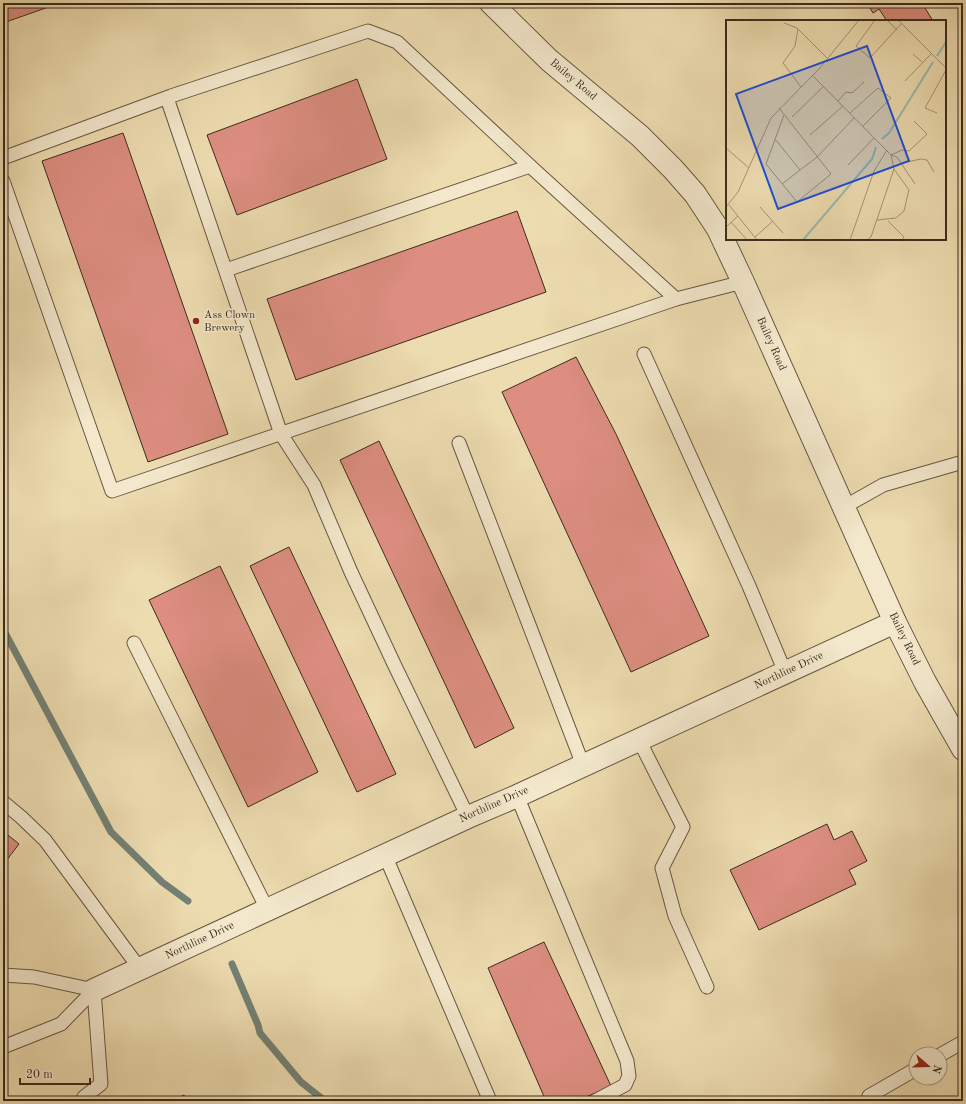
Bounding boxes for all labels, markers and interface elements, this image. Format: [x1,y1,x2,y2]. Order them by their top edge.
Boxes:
inset map [726,20,946,240]
street label: Bailey Road [547,57,599,103]
place label: Ass Clown Brewery [204,310,255,334]
marker: Ass Clown Brewery [191,316,201,326]
street label: Bailey Road [754,316,788,373]
street label: Bailey Road [886,611,922,667]
street label: Northline Drive [753,650,825,692]
street label: Northline Drive [458,785,530,825]
street label: Northline Drive [164,920,236,962]
north arrow [908,1046,948,1086]
scale bar [20,1060,90,1086]
text: N [929,1063,943,1075]
text: 20 m [26,1069,53,1081]

